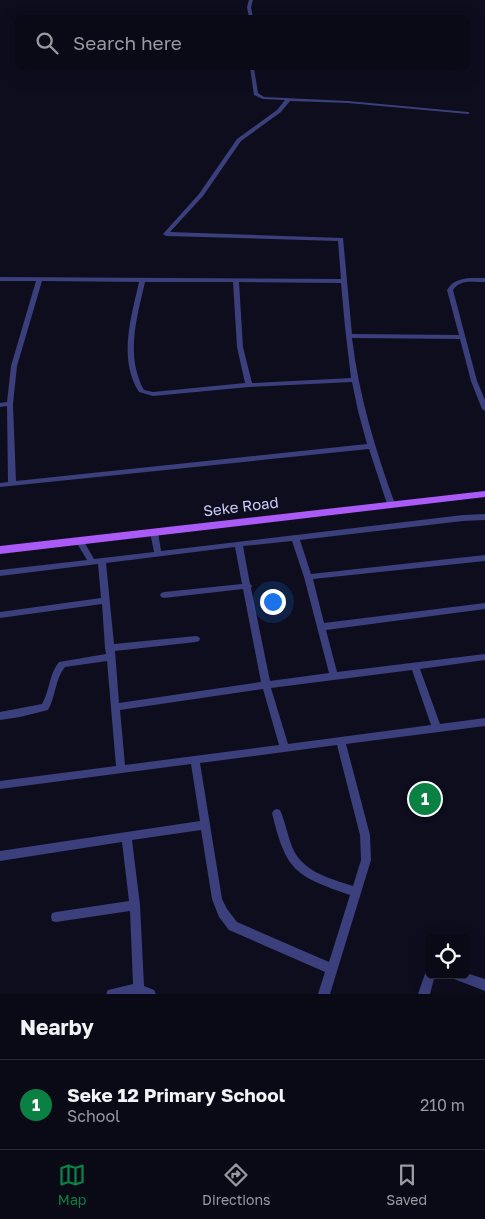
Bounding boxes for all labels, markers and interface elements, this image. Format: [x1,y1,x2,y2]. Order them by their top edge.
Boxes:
search box [15,15,470,70]
icon: search [33,29,61,57]
text: Search here [73,31,182,54]
street label: Seke Road [202,492,280,520]
your location [260,589,286,615]
pin: 1 [409,780,441,818]
map controls [425,934,470,979]
button: locate [425,934,470,979]
text: Nearby [20,1014,94,1040]
text: Seke 12 Primary School [67,1083,285,1106]
text: 1 [32,1095,40,1115]
text: 210 m [420,1095,465,1115]
text: School [67,1106,120,1126]
tab: Map [58,1161,86,1208]
tab: Directions [202,1161,271,1208]
tab: Saved [386,1161,427,1208]

